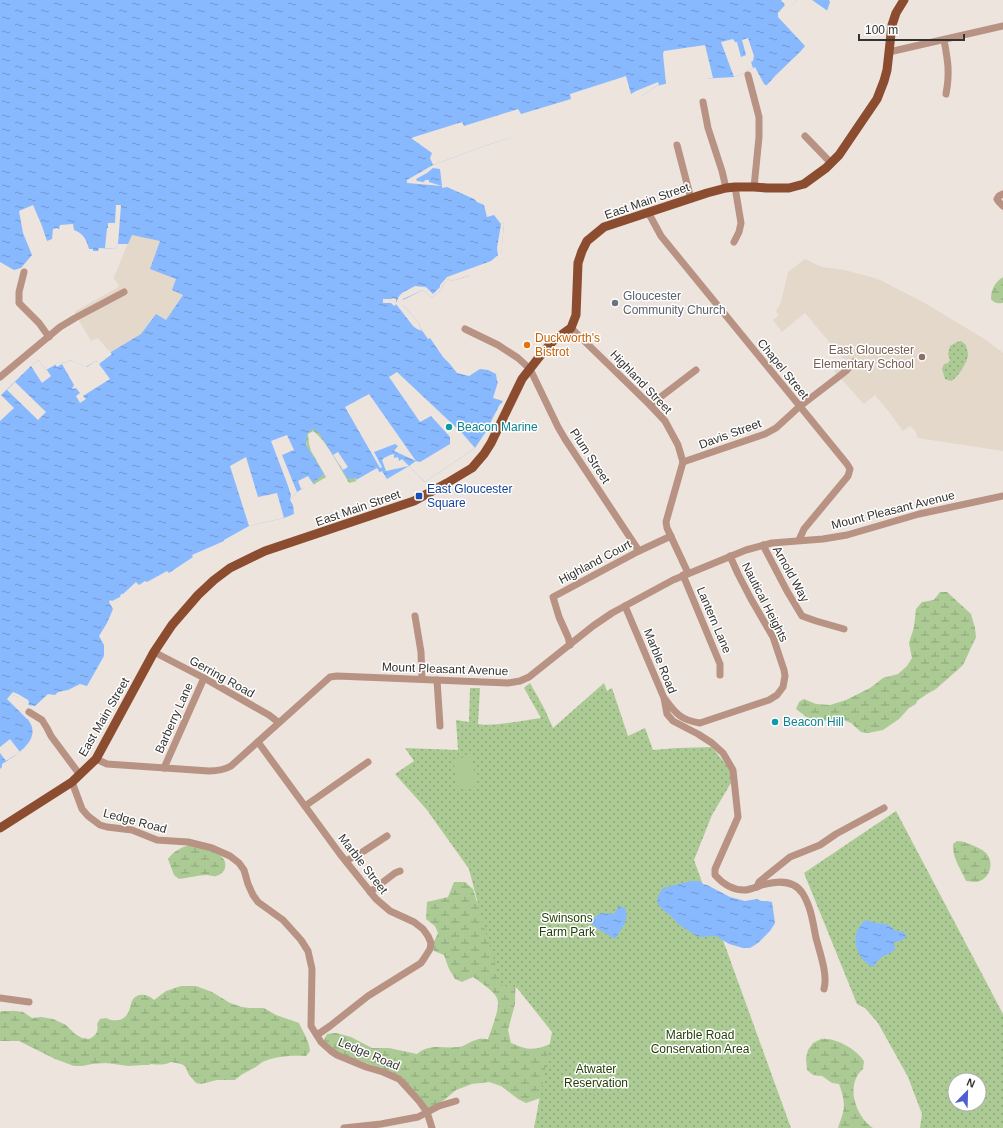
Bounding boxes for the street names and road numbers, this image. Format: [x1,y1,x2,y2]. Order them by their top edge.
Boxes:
street label: East Main Street [603,180,692,222]
street label: Chapel Street [754,336,812,402]
street label: Highland Street [607,347,675,417]
street label: Davis Street [697,416,764,452]
street label: Plum Street [567,426,613,487]
street label: East Main Street [314,487,403,529]
street label: Mount Pleasant Avenue [830,488,956,532]
street label: Highland Court [556,537,634,587]
street label: Arnold Way [770,544,812,604]
street label: Nautical Heights [739,560,791,644]
street label: Lantern Lane [694,585,734,656]
street label: Marble Road [641,627,679,695]
street label: Gerring Road [187,653,257,701]
street label: Mount Pleasant Avenue [382,660,509,678]
street label: East Main Street [76,675,133,759]
street label: Barberry Lane [152,680,196,756]
street label: Ledge Road [102,806,168,836]
street label: Marble Street [335,831,391,897]
street label: Ledge Road [336,1035,402,1073]

